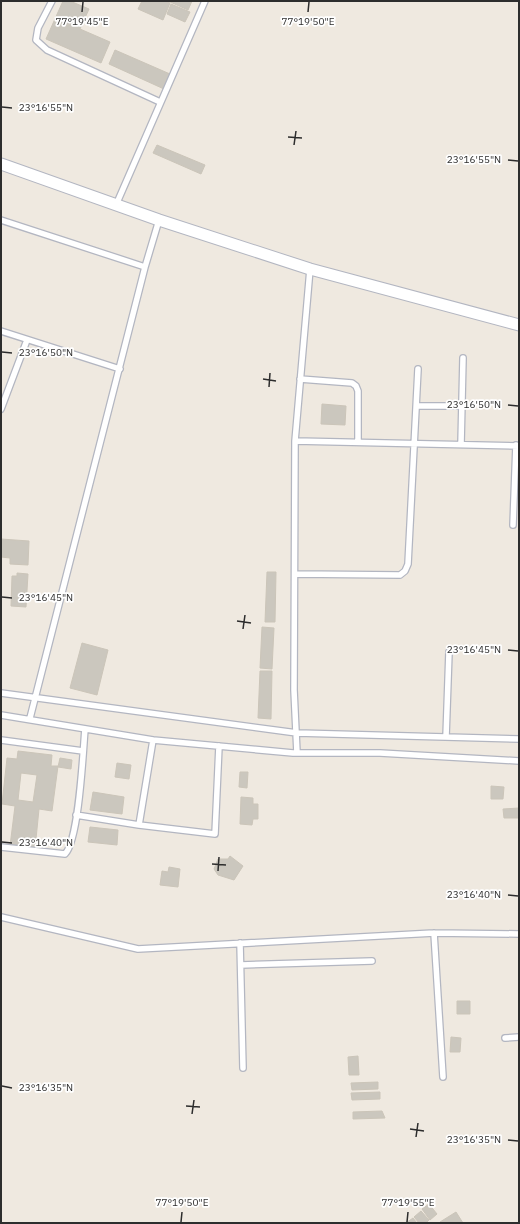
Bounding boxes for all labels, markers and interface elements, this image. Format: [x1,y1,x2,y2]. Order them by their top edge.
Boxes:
text: 77°19'45"E [55,15,109,28]
text: 77°19'50"E [281,15,335,28]
text: 23°16'55"N [19,101,73,114]
text: 23°16'55"N [447,153,501,166]
text: 23°16'50"N [19,346,73,359]
text: 23°16'50"N [447,398,501,411]
text: 23°16'45"N [19,591,73,604]
text: 23°16'45"N [447,643,501,656]
text: 23°16'40"N [19,836,73,849]
text: 23°16'40"N [447,888,501,901]
text: 23°16'35"N [19,1081,73,1094]
text: 23°16'35"N [447,1133,501,1146]
text: 77°19'50"E [155,1196,209,1209]
text: 77°19'55"E [381,1196,435,1209]

